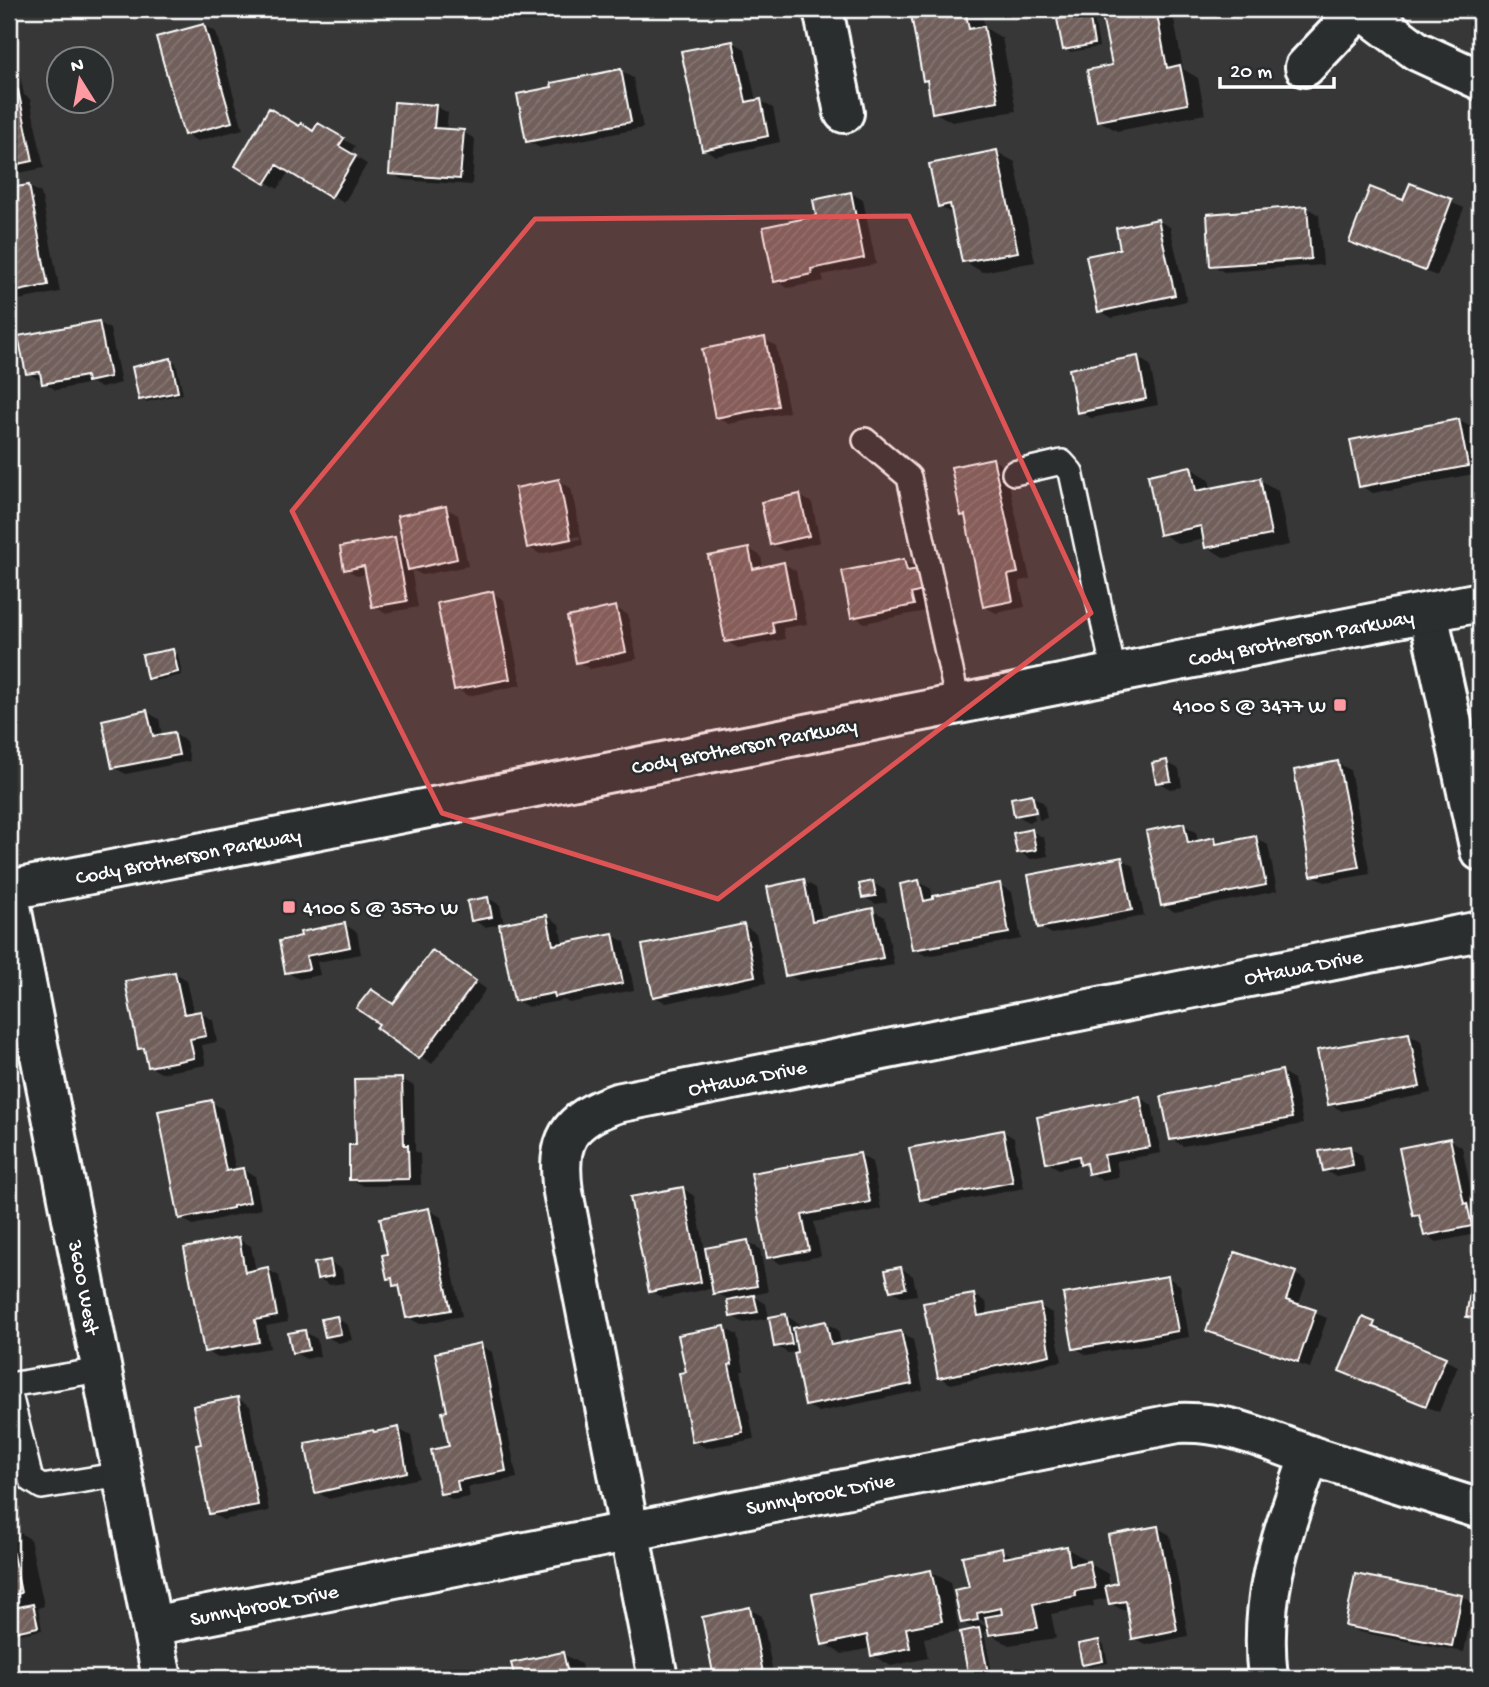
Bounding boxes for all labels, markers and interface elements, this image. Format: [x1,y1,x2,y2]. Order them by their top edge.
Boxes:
north arrow [46,46,116,116]
scale bar [1220,46,1333,90]
text: N [69,54,86,79]
text: 20 m [1230,61,1272,86]
street label: Cody Brotherson Parkway [1187,606,1416,675]
place label: 4100 S @ 3477 W [1173,696,1326,721]
marker: 4100 S @ 3477 W [1332,697,1348,713]
street label: Cody Brotherson Parkway [630,714,859,783]
street label: Cody Brotherson Parkway [74,824,303,893]
place label: 4100 S @ 3570 W [303,898,458,923]
marker: 4100 S @ 3570 W [281,899,297,915]
street label: Ottawa Drive [1242,945,1366,993]
street label: Ottawa Drive [686,1056,810,1104]
street label: 3600 West [60,1237,103,1339]
street label: Sunnybrook Drive [745,1470,898,1523]
street label: Sunnybrook Drive [189,1581,342,1634]

